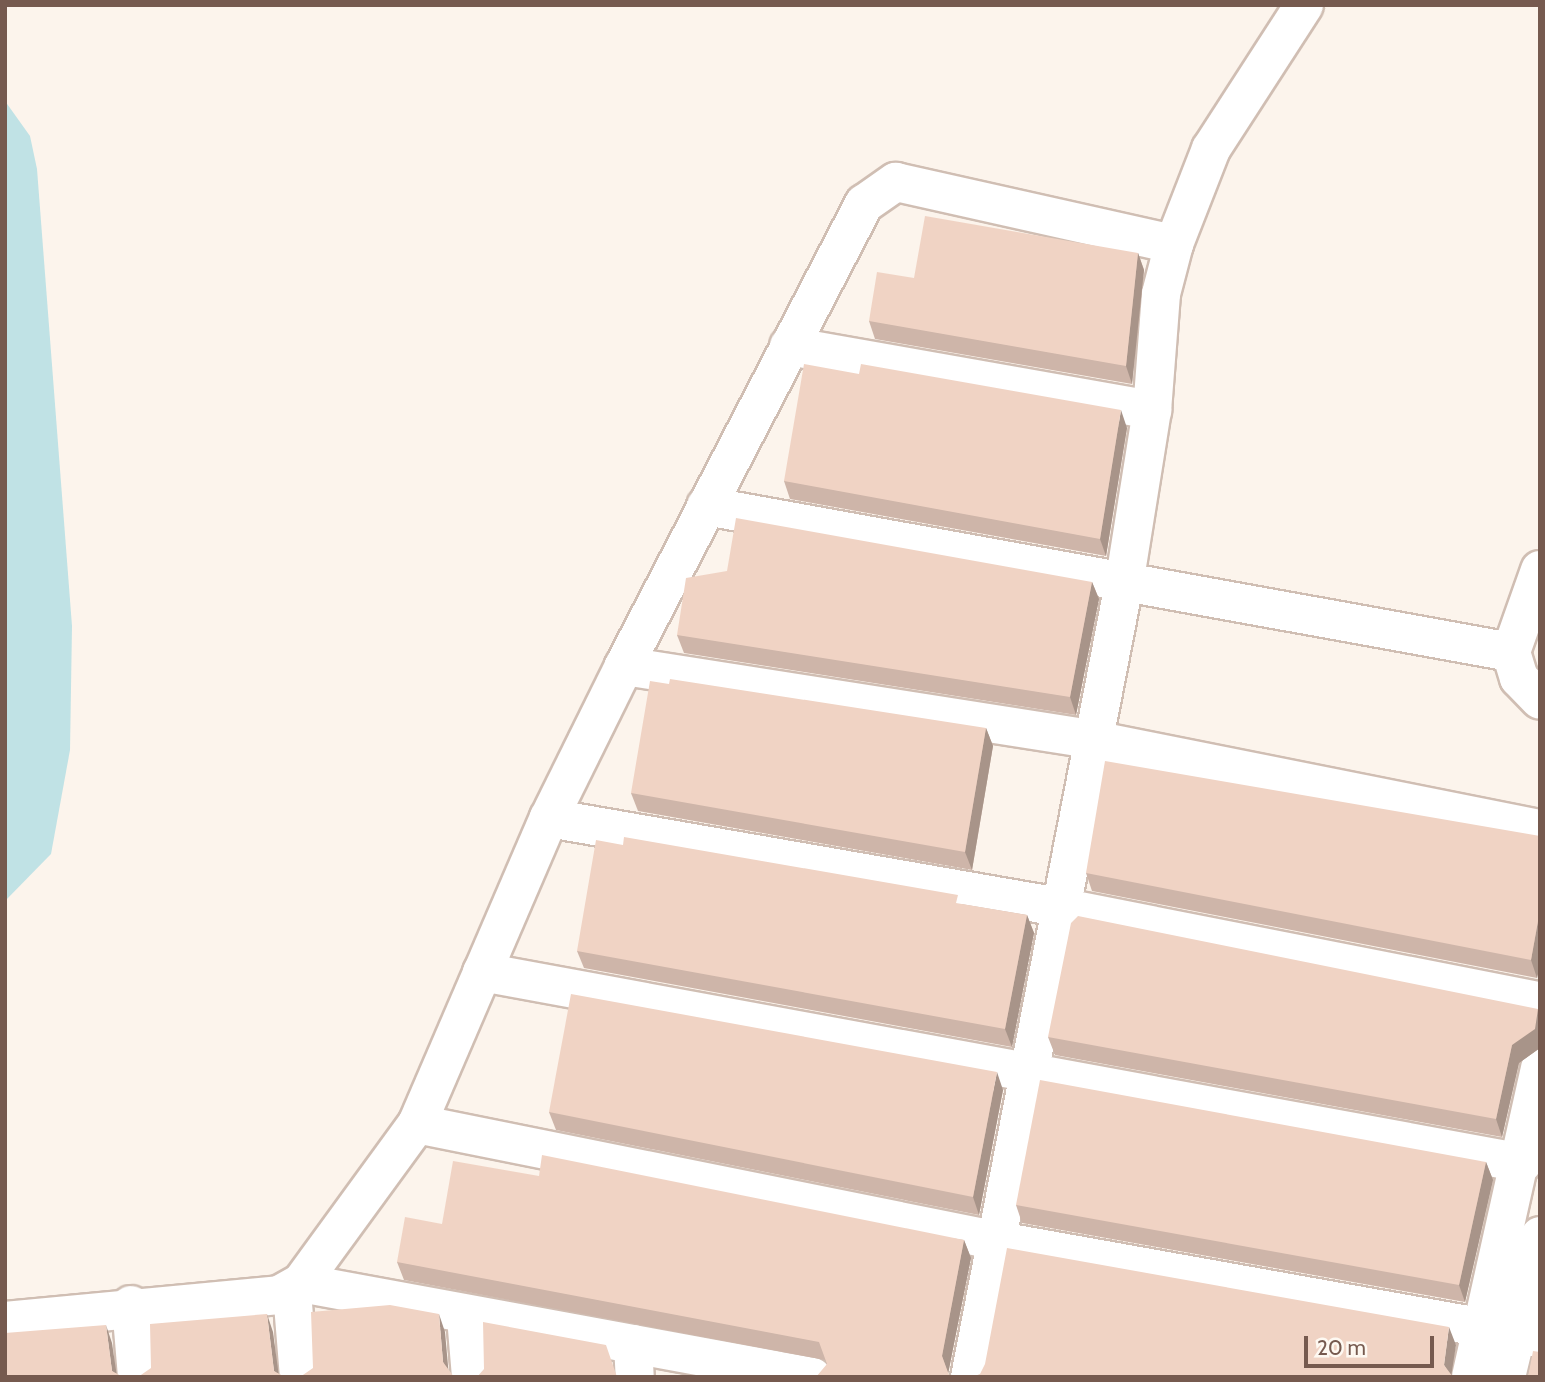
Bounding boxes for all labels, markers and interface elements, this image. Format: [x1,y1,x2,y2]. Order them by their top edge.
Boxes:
scale bar [1307,1322,1436,1366]
text: 20 m [1317,1335,1366,1360]

